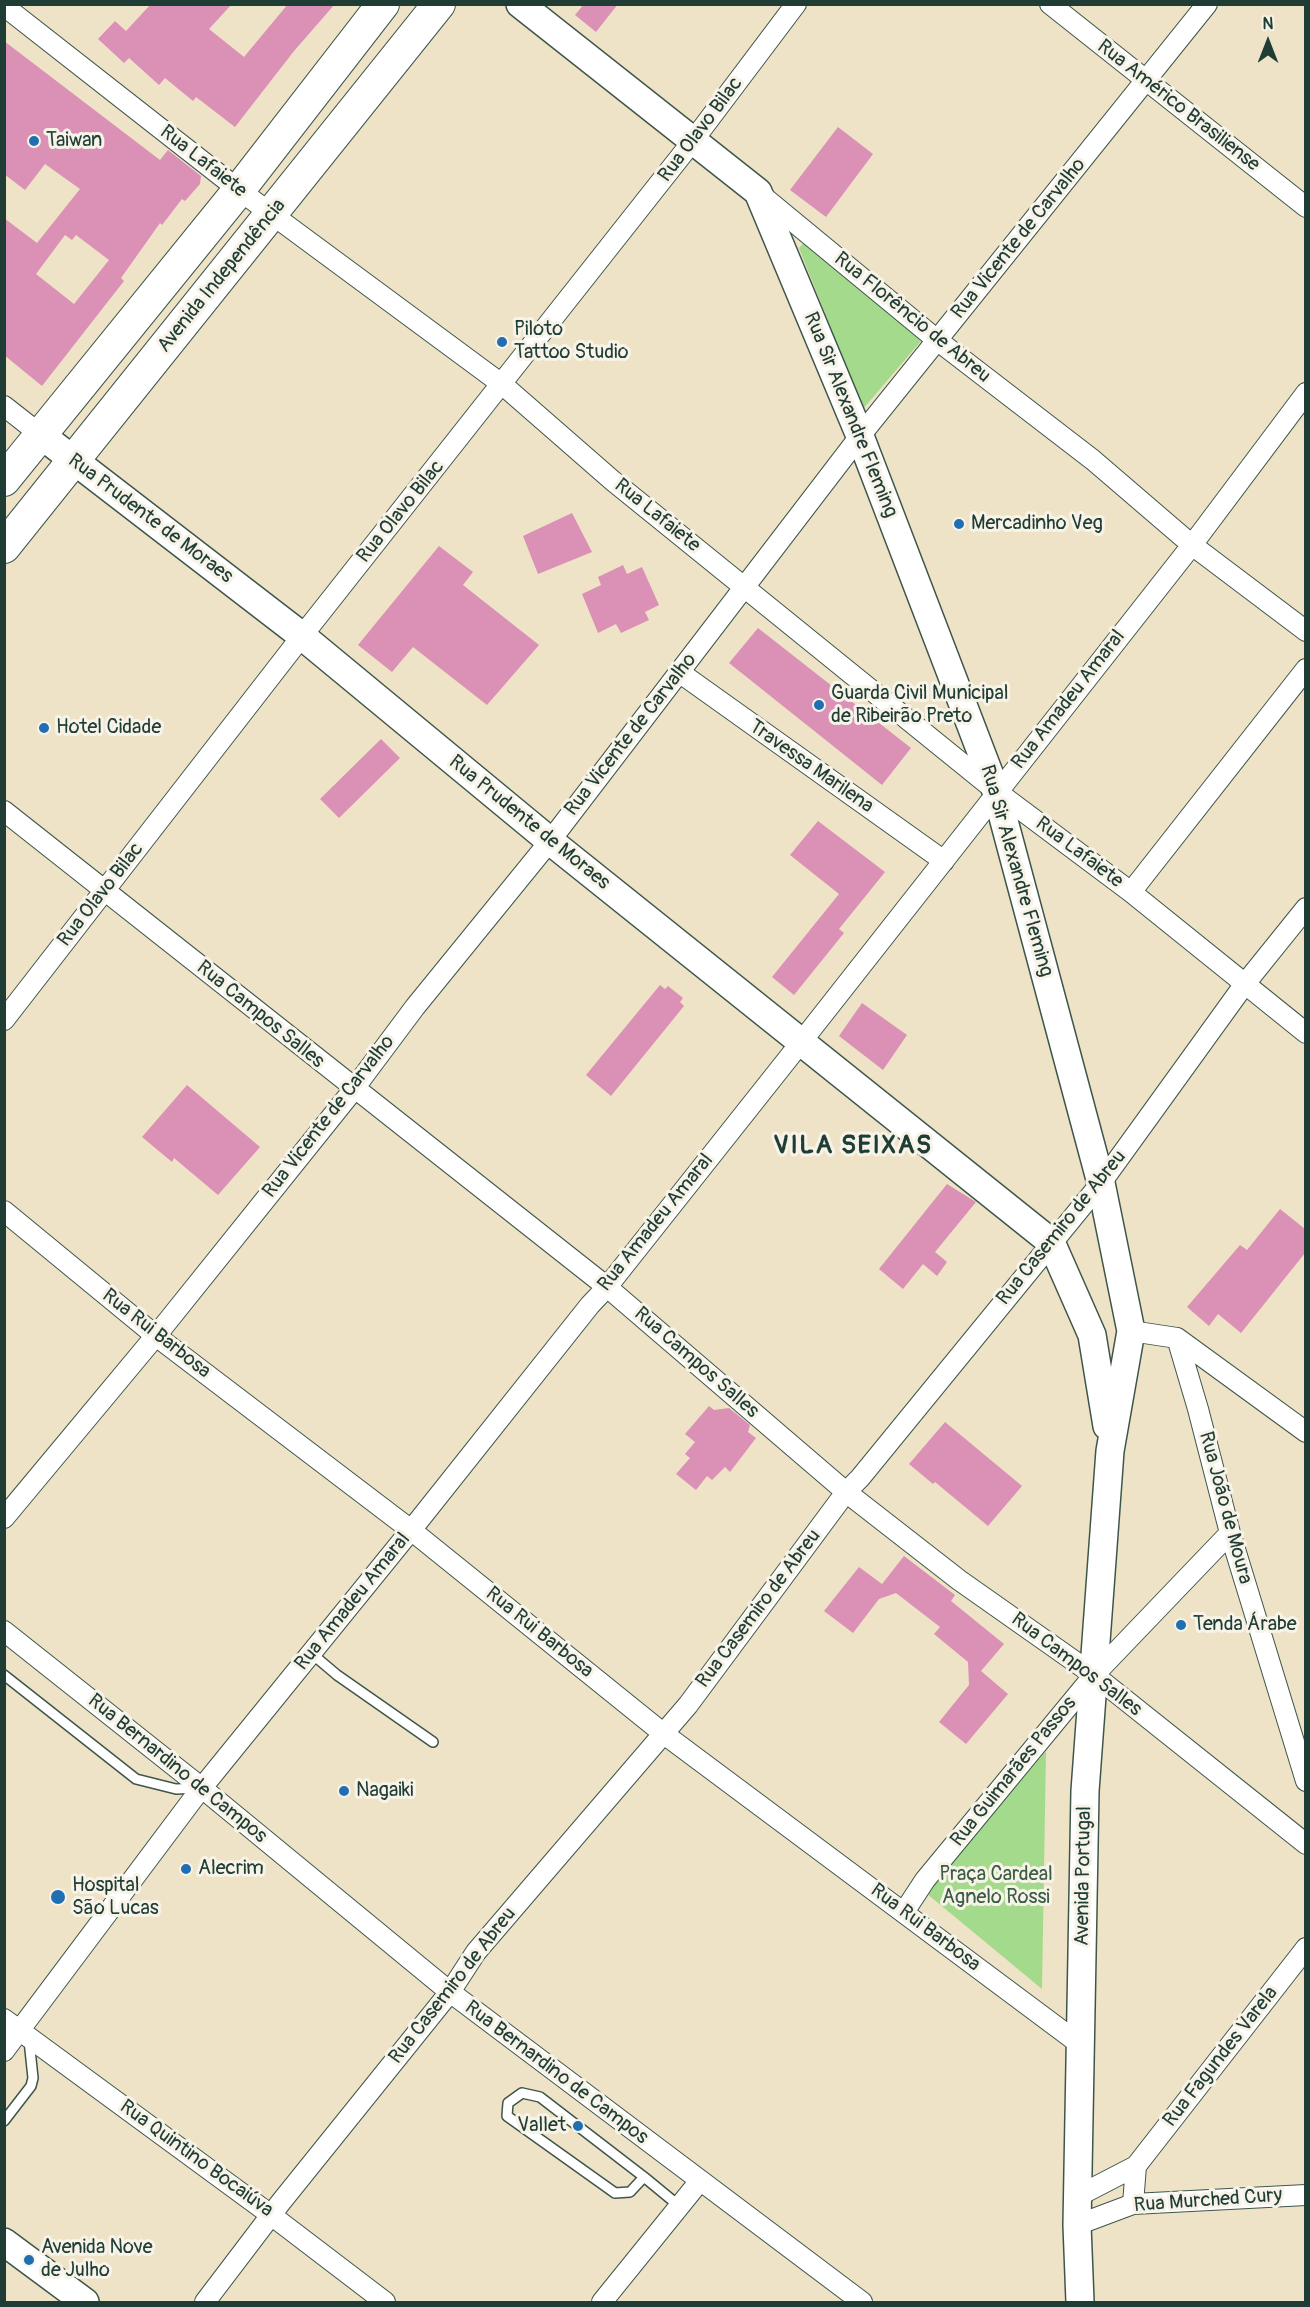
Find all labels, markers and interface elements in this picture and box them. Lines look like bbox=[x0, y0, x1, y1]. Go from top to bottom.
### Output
north arrow bbox=[1238, 12, 1298, 72]
text: N bbox=[1263, 14, 1273, 34]
street label: Rua Américo Brasiliense bbox=[1092, 35, 1264, 177]
street label: Rua Olavo Bilac bbox=[654, 73, 748, 187]
street label: Rua Lafaiete bbox=[155, 121, 251, 203]
place label: Taiwan bbox=[46, 129, 102, 153]
marker: Taiwan bbox=[27, 134, 41, 148]
street label: Rua Vicente de Carvalho bbox=[947, 154, 1091, 324]
street label: Avenida Independência bbox=[153, 194, 291, 358]
street label: Rua Florêncio de Abreu bbox=[829, 248, 995, 388]
street label: Rua Sir Alexandre Fleming bbox=[798, 309, 902, 521]
place label: Piloto Tattoo Studio bbox=[514, 318, 628, 365]
marker: Piloto Tattoo Studio bbox=[495, 335, 509, 349]
street label: Rua Prudente de Moraes bbox=[63, 449, 237, 589]
street label: Rua Olavo Bilac bbox=[352, 456, 450, 568]
street label: Rua Lafaiete bbox=[609, 474, 705, 558]
place label: Mercadinho Veg bbox=[971, 512, 1103, 536]
marker: Mercadinho Veg bbox=[952, 517, 966, 531]
street label: Rua Amadeu Amaral bbox=[1007, 626, 1131, 774]
street label: Rua Vicente de Carvalho bbox=[560, 649, 702, 821]
place label: Guarda Civil Municipal de Ribeirão Preto bbox=[831, 682, 1009, 729]
marker: Guarda Civil Municipal de Ribeirão Preto bbox=[812, 698, 826, 712]
street label: Travessa Marilena bbox=[744, 715, 878, 819]
place label: Hotel Cidade bbox=[56, 716, 161, 740]
marker: Hotel Cidade bbox=[37, 721, 51, 735]
street label: Rua Prudente de Moraes bbox=[444, 751, 614, 895]
street label: Rua Sir Alexandre Fleming bbox=[974, 762, 1058, 980]
street label: Rua Lafaiete bbox=[1030, 812, 1128, 894]
street label: Rua Olavo Bilac bbox=[53, 838, 149, 952]
street label: Rua Campos Salles bbox=[191, 956, 329, 1074]
street label: Rua Vicente de Carvalho bbox=[258, 1031, 400, 1203]
district label: VILA SEIXAS bbox=[773, 1130, 933, 1162]
street label: Rua Casemiro de Abreu bbox=[992, 1146, 1132, 1310]
street label: Rua Amadeu Amaral bbox=[593, 1149, 719, 1297]
street label: Rua Rui Barbosa bbox=[97, 1284, 215, 1384]
street label: Rua Campos Salles bbox=[629, 1302, 763, 1424]
street label: Rua João de Moura bbox=[1193, 1429, 1257, 1587]
street label: Rua Casemiro de Abreu bbox=[692, 1525, 826, 1693]
street label: Rua Amadeu Amaral bbox=[290, 1528, 416, 1676]
street label: Rua Rui Barbosa bbox=[480, 1582, 598, 1684]
street label: Rua Campos Salles bbox=[1006, 1608, 1146, 1722]
place label: Tenda Árabe bbox=[1193, 1613, 1297, 1637]
marker: Tenda Árabe bbox=[1174, 1618, 1188, 1632]
street label: Rua Bernardino de Campos bbox=[83, 1689, 271, 1849]
street label: Rua Guimarães Passos bbox=[946, 1692, 1082, 1852]
place label: Nagaiki bbox=[356, 1779, 414, 1803]
marker: Nagaiki bbox=[337, 1784, 351, 1798]
street label: Avenida Portugal bbox=[1071, 1806, 1097, 1946]
place label: Alecrim bbox=[198, 1857, 264, 1881]
marker: Alecrim bbox=[179, 1862, 193, 1876]
park label: Praça Cardeal Agnelo Rossi bbox=[939, 1863, 1053, 1910]
place label: Hospital São Lucas bbox=[72, 1874, 159, 1921]
street label: Rua Rui Barbosa bbox=[865, 1879, 985, 1977]
marker: Hospital São Lucas bbox=[49, 1888, 67, 1906]
street label: Rua Casemiro de Abreu bbox=[384, 1903, 522, 2069]
street label: Rua Fagundes Varela bbox=[1159, 1982, 1283, 2132]
street label: Rua Bernardino de Campos bbox=[459, 1996, 653, 2150]
street label: Rua Quintino Bocaiúva bbox=[115, 2095, 277, 2223]
place label: Vallet bbox=[517, 2114, 566, 2138]
marker: Vallet bbox=[571, 2119, 585, 2133]
street label: Rua Murched Cury bbox=[1133, 2184, 1283, 2218]
place label: Avenida Nove de Julho bbox=[41, 2236, 153, 2283]
marker: Avenida Nove de Julho bbox=[22, 2253, 36, 2267]

